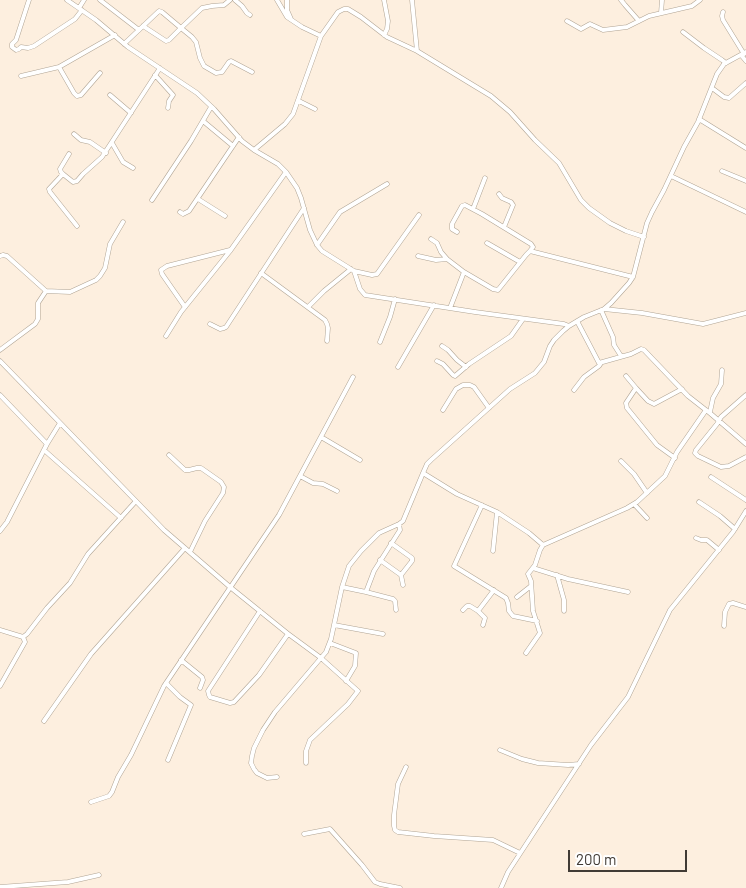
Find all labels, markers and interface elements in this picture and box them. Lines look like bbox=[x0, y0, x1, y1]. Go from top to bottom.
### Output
scale bar bbox=[571, 840, 690, 872]
text: 200 m bbox=[576, 850, 616, 868]

